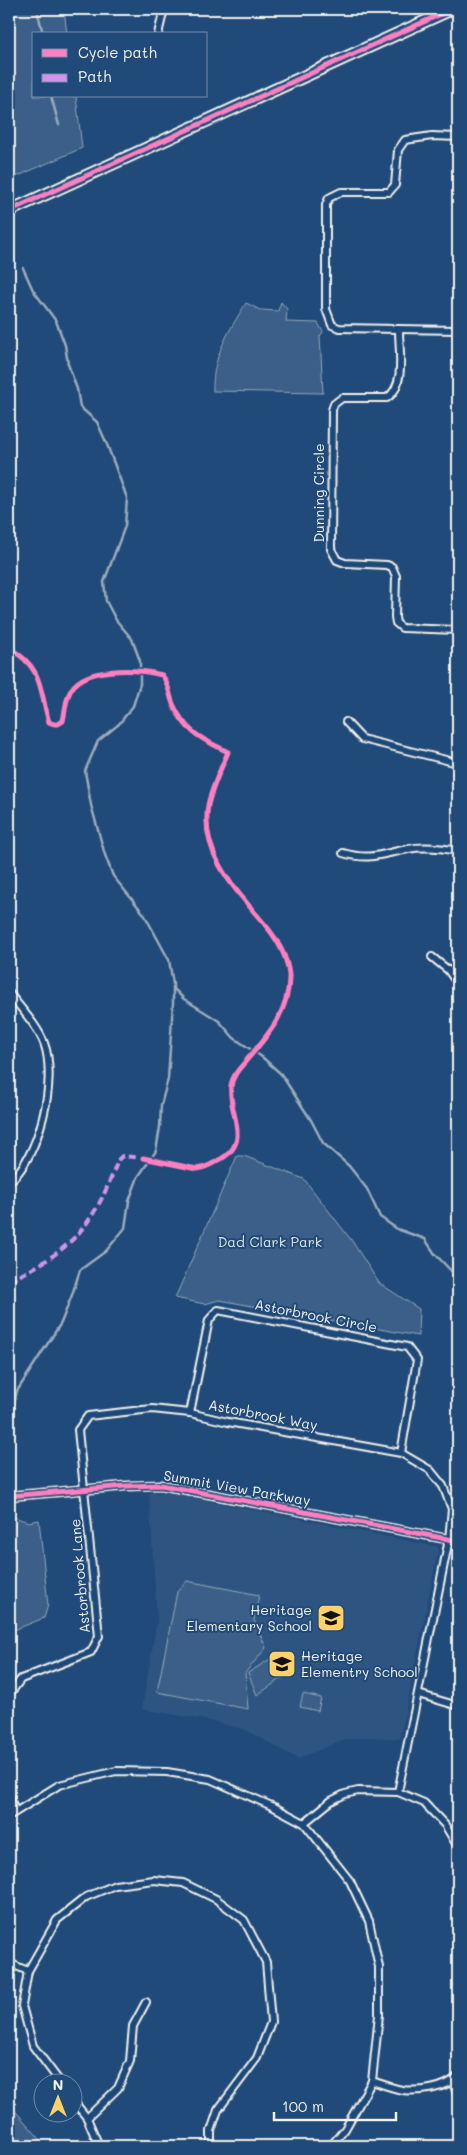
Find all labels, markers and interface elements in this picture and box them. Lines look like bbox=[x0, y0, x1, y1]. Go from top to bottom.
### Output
legend bbox=[32, 32, 208, 98]
text: Cycle path bbox=[78, 42, 157, 62]
text: Path bbox=[78, 66, 112, 86]
street label: Dunning Circle bbox=[309, 443, 328, 543]
park label: Dad Clark Park bbox=[218, 1232, 322, 1251]
street label: Astorbrook Circle bbox=[253, 1294, 379, 1337]
street label: Astorbrook Way bbox=[207, 1395, 319, 1434]
street label: Summit View Parkway bbox=[162, 1465, 312, 1510]
street label: Astorbrook Lane bbox=[65, 1518, 94, 1634]
place label: Heritage Elementary School bbox=[186, 1600, 312, 1635]
school or university icon: Heritage Elementary School bbox=[316, 1603, 346, 1633]
place label: Heritage Elementry School bbox=[301, 1646, 418, 1681]
school or university icon: Heritage Elementry School bbox=[267, 1649, 297, 1679]
north arrow bbox=[32, 2072, 82, 2122]
text: N bbox=[53, 2075, 63, 2094]
scale bar bbox=[274, 2090, 397, 2122]
text: 100 m bbox=[282, 2096, 324, 2116]

